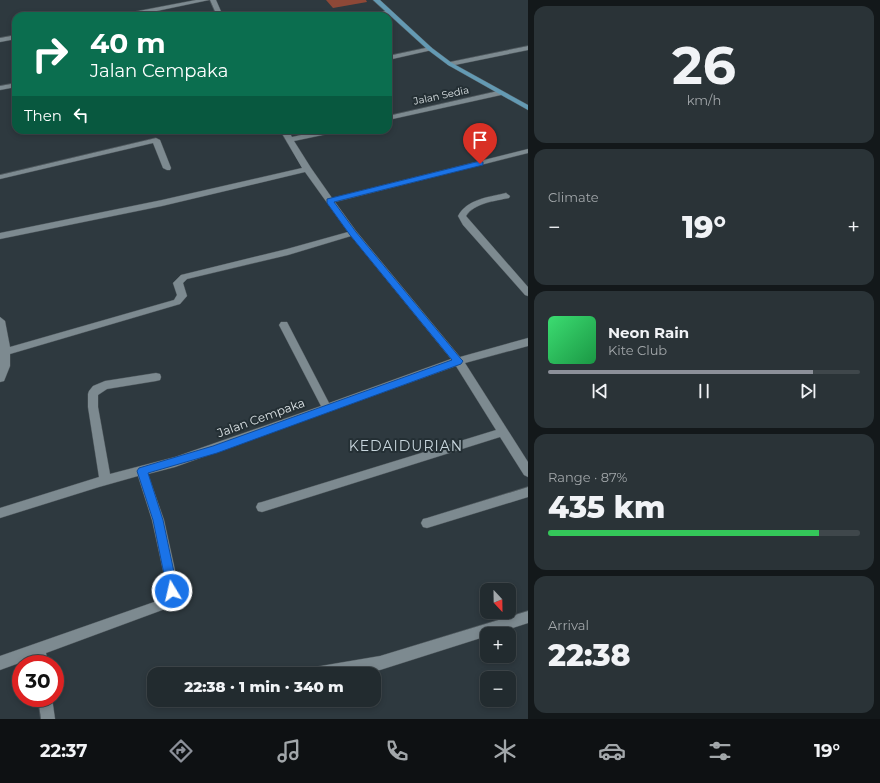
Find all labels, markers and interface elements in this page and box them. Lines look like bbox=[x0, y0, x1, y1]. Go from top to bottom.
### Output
text: 40 m bbox=[90, 26, 166, 60]
icon: right bbox=[24, 28, 76, 80]
text: 26 bbox=[672, 34, 736, 97]
text: Jalan Cempaka bbox=[90, 60, 228, 82]
street label: Jalan Sedia bbox=[411, 83, 470, 108]
text: km/h bbox=[687, 92, 721, 108]
icon: left bbox=[70, 104, 92, 126]
text: Then bbox=[24, 106, 62, 125]
pin bbox=[463, 123, 497, 164]
icon: arrive bbox=[469, 129, 491, 151]
text: Climate bbox=[548, 189, 599, 205]
text: 19° bbox=[682, 209, 726, 246]
text: − bbox=[548, 214, 561, 241]
text: + bbox=[847, 214, 860, 241]
text: Neon Rain bbox=[608, 323, 689, 342]
text: Kite Club bbox=[608, 342, 667, 358]
icon: previous bbox=[589, 380, 611, 402]
icon: pause bbox=[693, 380, 715, 402]
icon: next bbox=[797, 380, 819, 402]
street label: Jalan Cempaka bbox=[214, 395, 307, 441]
district label: KEDAIDURIAN bbox=[349, 437, 463, 455]
text: Range · 87% bbox=[548, 469, 627, 485]
text: 435 km bbox=[548, 489, 665, 526]
position arrow bbox=[151, 570, 193, 612]
north arrow bbox=[480, 583, 516, 619]
map controls bbox=[480, 583, 516, 707]
text: Arrival bbox=[548, 617, 589, 633]
button: + bbox=[480, 627, 516, 663]
text: 22:38 bbox=[548, 637, 631, 674]
speed limit sign: 30 bbox=[12, 655, 64, 707]
button: − bbox=[480, 671, 516, 707]
text: 22:38 · 1 min · 340 m bbox=[184, 677, 344, 696]
icon: directions bbox=[167, 737, 195, 765]
icon: music bbox=[275, 737, 303, 765]
icon: phone bbox=[383, 737, 411, 765]
icon: climate bbox=[491, 737, 519, 765]
icon: car bbox=[598, 737, 626, 765]
icon: filters bbox=[706, 737, 734, 765]
text: 22:37 bbox=[40, 740, 88, 762]
text: 19° bbox=[814, 740, 840, 762]

